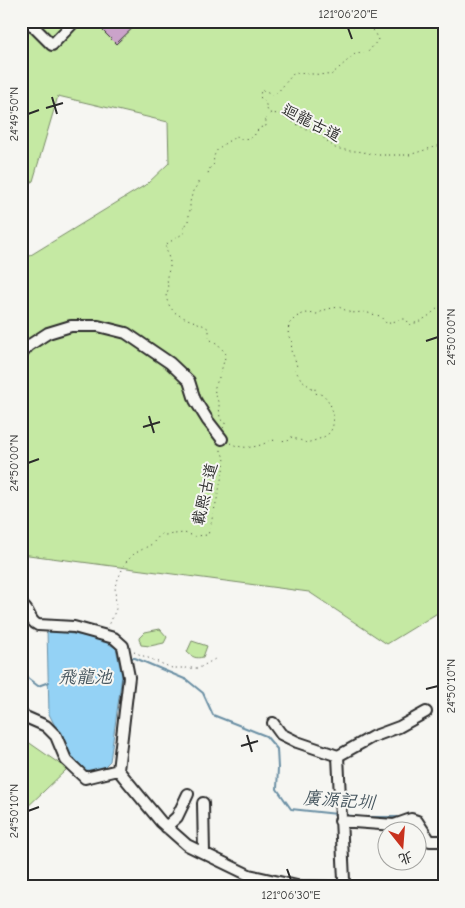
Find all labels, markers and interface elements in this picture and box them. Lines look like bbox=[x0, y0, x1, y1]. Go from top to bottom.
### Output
text: 121°06'20"E bbox=[318, 7, 378, 21]
text: 24°49'50"N bbox=[7, 87, 21, 141]
street label: 迴龍古道 bbox=[279, 100, 344, 145]
text: 24°50'00"N bbox=[444, 309, 458, 365]
text: 24°50'00"N bbox=[7, 435, 21, 491]
street label: 載熙古道 bbox=[189, 461, 221, 527]
text: 24°50'10"N bbox=[444, 659, 458, 713]
water label: 飛龍池 bbox=[58, 667, 113, 688]
text: 24°50'10"N bbox=[7, 784, 21, 838]
water label: 廣源記圳 bbox=[302, 788, 378, 814]
north arrow bbox=[378, 820, 428, 870]
text: 北 bbox=[396, 848, 415, 868]
text: 121°06'30"E bbox=[262, 888, 320, 902]

